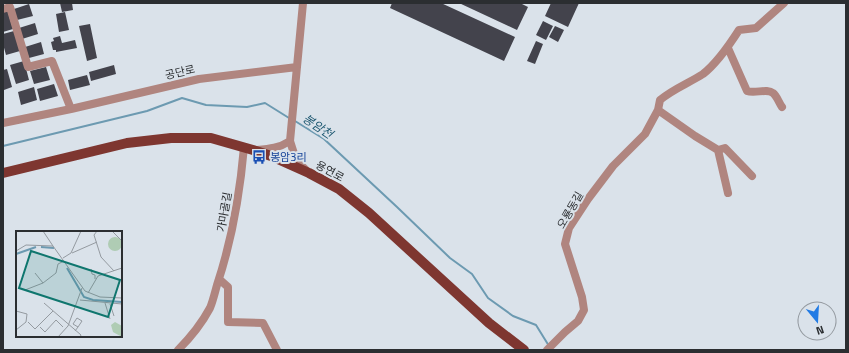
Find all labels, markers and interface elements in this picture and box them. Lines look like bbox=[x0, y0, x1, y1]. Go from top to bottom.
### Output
street label: 공단로 bbox=[163, 61, 197, 83]
water label: 봉암천 bbox=[299, 109, 339, 144]
bus stop icon: 봉암3리 bbox=[251, 149, 267, 165]
place label: 봉암3리 bbox=[270, 149, 307, 165]
street label: 용연로 bbox=[313, 157, 347, 185]
street label: 오룡동길 bbox=[553, 188, 587, 232]
street label: 가마골길 bbox=[213, 191, 235, 233]
inset map bbox=[16, 231, 122, 337]
north arrow bbox=[797, 301, 837, 341]
text: N bbox=[814, 322, 826, 339]

